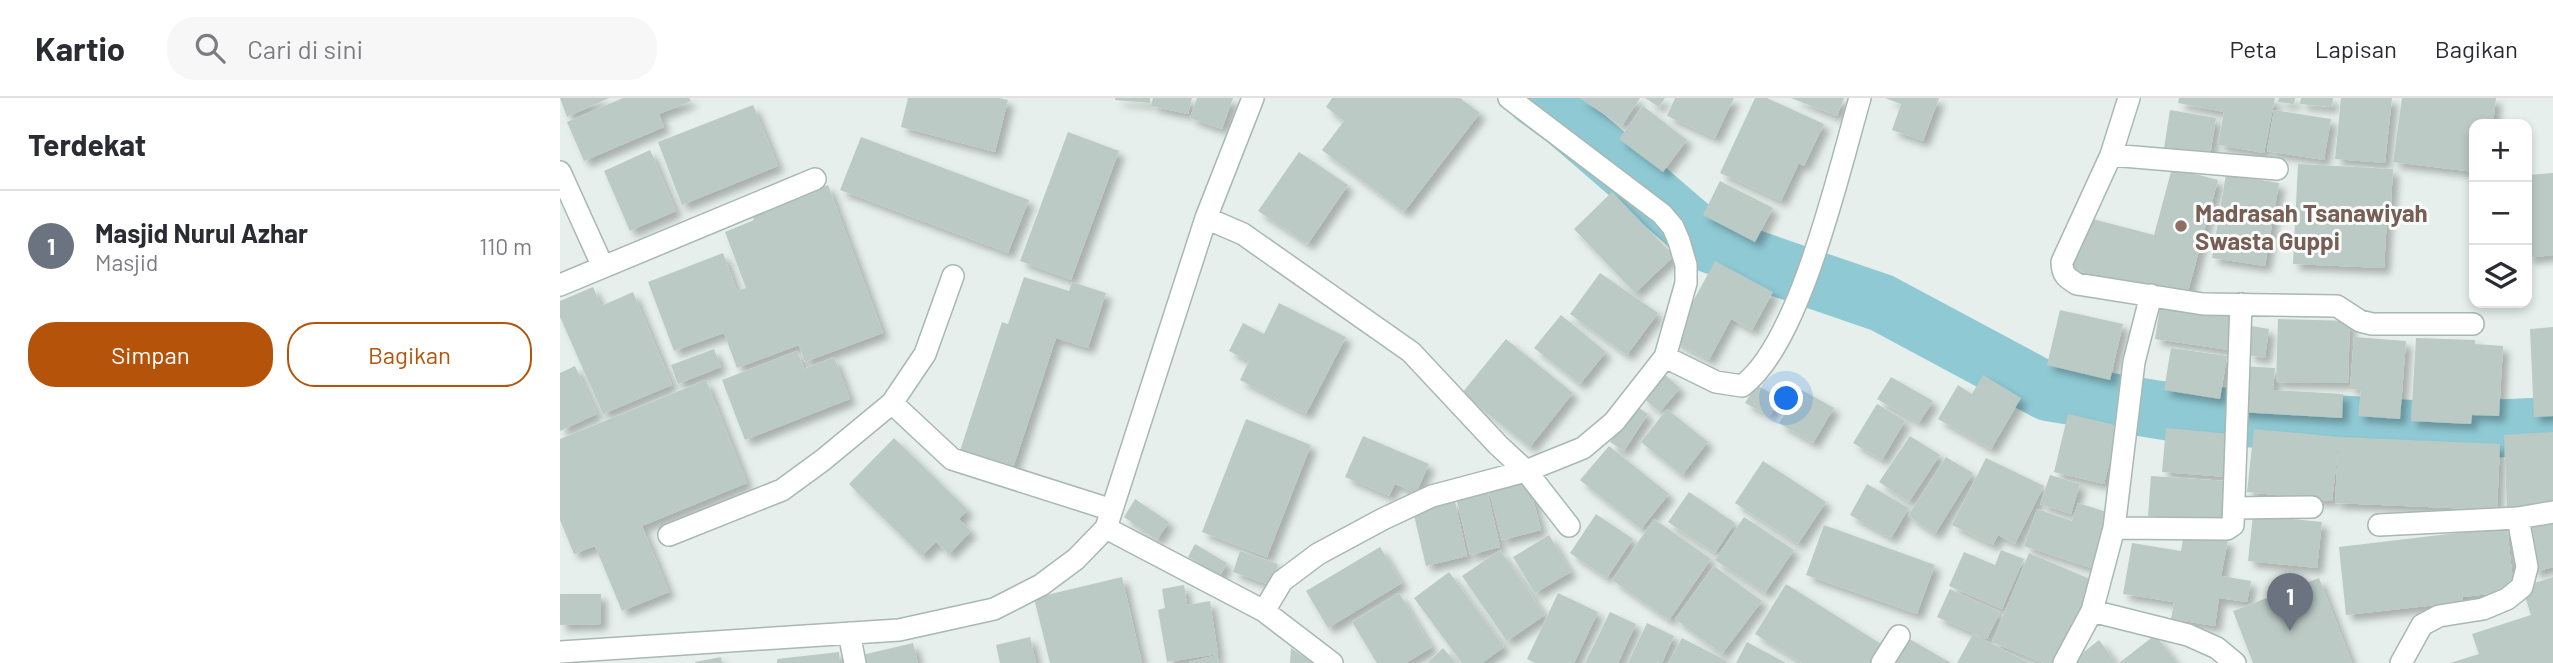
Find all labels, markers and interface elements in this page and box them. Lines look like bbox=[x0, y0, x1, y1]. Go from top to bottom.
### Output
search box bbox=[167, 17, 657, 80]
text: Kartio bbox=[35, 28, 125, 68]
icon: search bbox=[191, 29, 229, 67]
text: Cari di sini bbox=[247, 33, 363, 64]
text: Peta bbox=[2229, 34, 2277, 63]
text: Lapisan bbox=[2315, 34, 2397, 63]
text: Bagikan bbox=[2435, 34, 2518, 63]
map controls bbox=[2469, 119, 2532, 308]
button: + bbox=[2469, 119, 2532, 182]
text: Terdekat bbox=[28, 126, 146, 162]
button: − bbox=[2469, 182, 2532, 245]
place label: Madrasah Tsanawiyah Swasta Guppi bbox=[2195, 198, 2428, 255]
text: Masjid Nurul Azhar bbox=[95, 217, 308, 248]
marker: Madrasah Tsanawiyah Swasta Guppi bbox=[2173, 218, 2189, 234]
text: 1 bbox=[47, 232, 55, 260]
text: 110 m bbox=[479, 232, 532, 260]
button: layers bbox=[2469, 245, 2532, 308]
text: Masjid bbox=[95, 248, 158, 276]
button: Simpan bbox=[28, 322, 273, 387]
button: Bagikan bbox=[287, 322, 532, 387]
your location bbox=[1769, 381, 1803, 415]
pin: 1 bbox=[2267, 573, 2313, 631]

